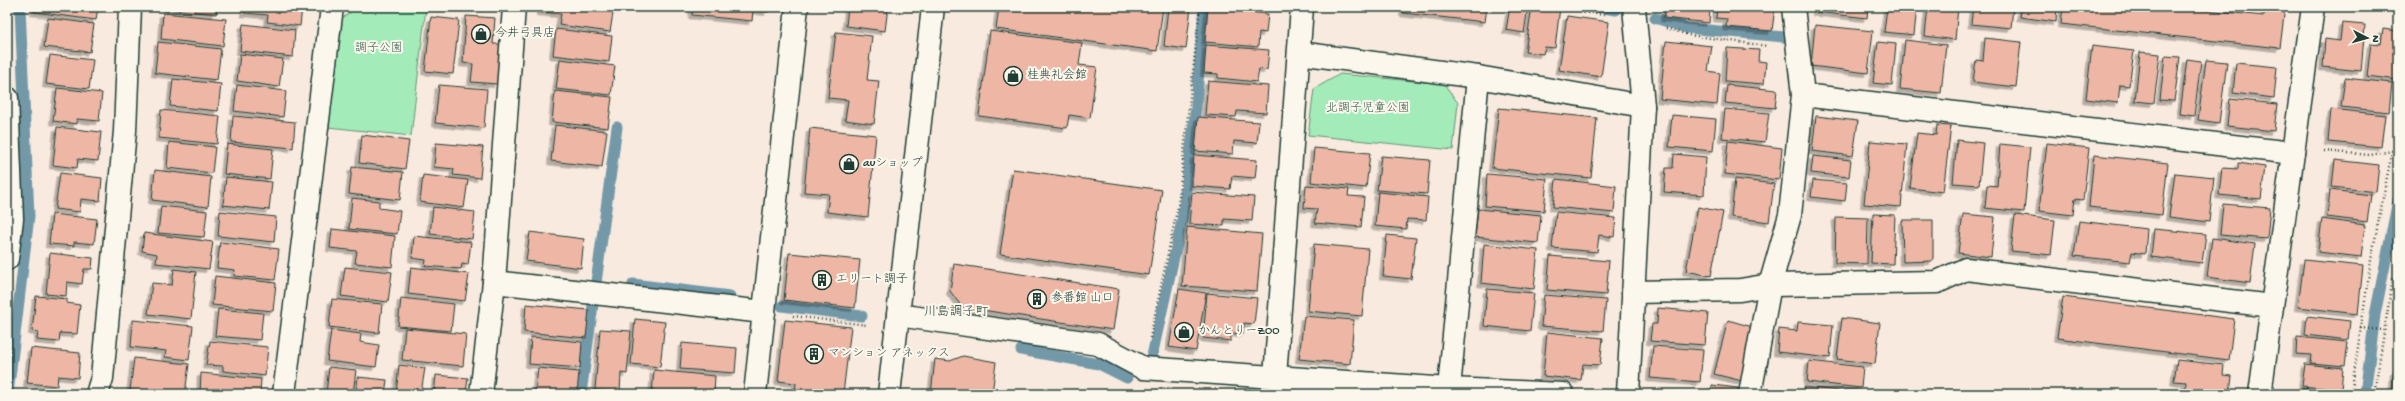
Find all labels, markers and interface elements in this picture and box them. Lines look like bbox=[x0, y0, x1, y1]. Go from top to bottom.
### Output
north arrow bbox=[2347, 18, 2387, 58]
shop icon: 今井弓具店 bbox=[470, 23, 492, 45]
place label: 今井弓具店 bbox=[495, 26, 555, 41]
text: N bbox=[2369, 35, 2381, 43]
park label: 調子公園 bbox=[355, 41, 403, 56]
shop icon: 桂典礼会館 bbox=[1002, 65, 1024, 87]
place label: 桂典礼会館 bbox=[1027, 68, 1087, 83]
park label: 北調子児童公園 bbox=[1326, 101, 1410, 116]
shop icon: auショップ bbox=[838, 153, 860, 175]
place label: auショップ bbox=[863, 156, 923, 171]
building icon: エリート調子 bbox=[811, 269, 833, 291]
place label: エリート調子 bbox=[836, 273, 908, 287]
building icon: 参番館 山口 bbox=[1026, 288, 1048, 310]
place label: 参番館 山口 bbox=[1051, 291, 1114, 306]
district label: 川島調子町 bbox=[923, 305, 989, 320]
shop icon: かんとりーZOO bbox=[1173, 321, 1195, 343]
place label: かんとりーZOO bbox=[1198, 325, 1280, 339]
building icon: マンション アネックス bbox=[803, 343, 825, 365]
place label: マンション アネックス bbox=[828, 347, 950, 361]

